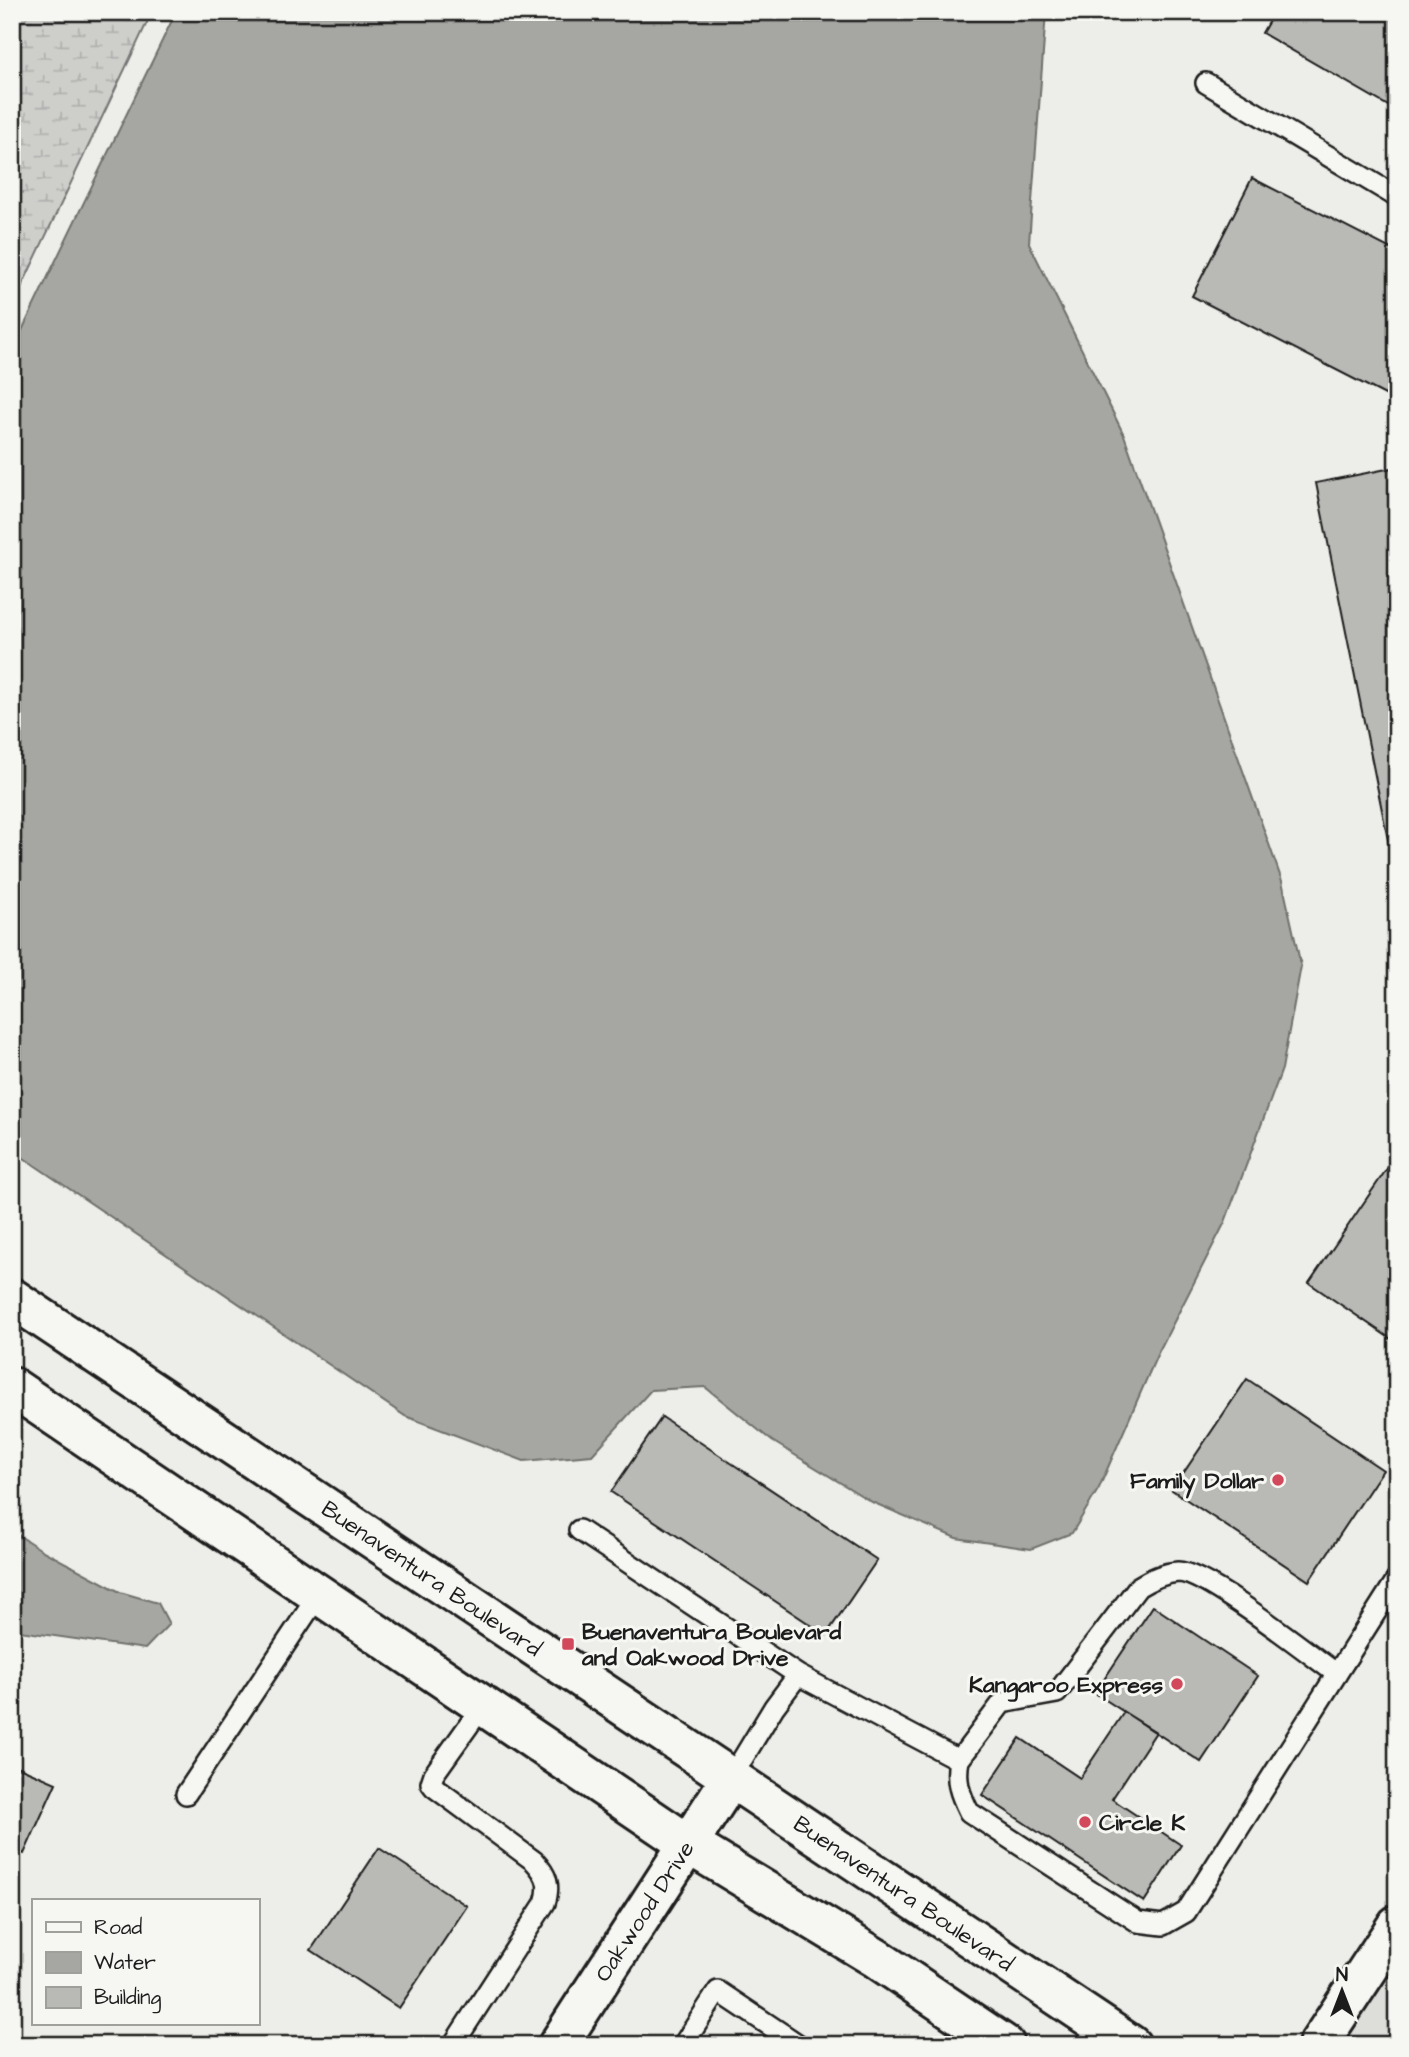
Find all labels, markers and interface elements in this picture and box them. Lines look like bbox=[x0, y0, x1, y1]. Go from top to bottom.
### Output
place label: Family Dollar bbox=[1130, 1465, 1264, 1499]
marker: Family Dollar bbox=[1270, 1472, 1286, 1488]
street label: Buenaventura Boulevard bbox=[315, 1493, 548, 1665]
place label: Buenaventura Boulevard and Oakwood Drive bbox=[581, 1616, 841, 1674]
marker: Buenaventura Boulevard and Oakwood Drive bbox=[560, 1636, 576, 1652]
place label: Kangaroo Express bbox=[969, 1669, 1163, 1702]
marker: Kangaroo Express bbox=[1169, 1676, 1185, 1692]
place label: Circle K bbox=[1099, 1807, 1186, 1839]
street label: Buenaventura Boulevard bbox=[787, 1808, 1020, 1980]
marker: Circle K bbox=[1077, 1814, 1093, 1830]
street label: Oakwood Drive bbox=[587, 1835, 702, 1988]
legend bbox=[32, 1899, 259, 2025]
text: Road bbox=[94, 1913, 142, 1942]
text: Water bbox=[94, 1948, 156, 1977]
north arrow bbox=[1308, 1955, 1378, 2025]
text: N bbox=[1336, 1962, 1348, 1989]
text: Building bbox=[94, 1983, 162, 2014]

